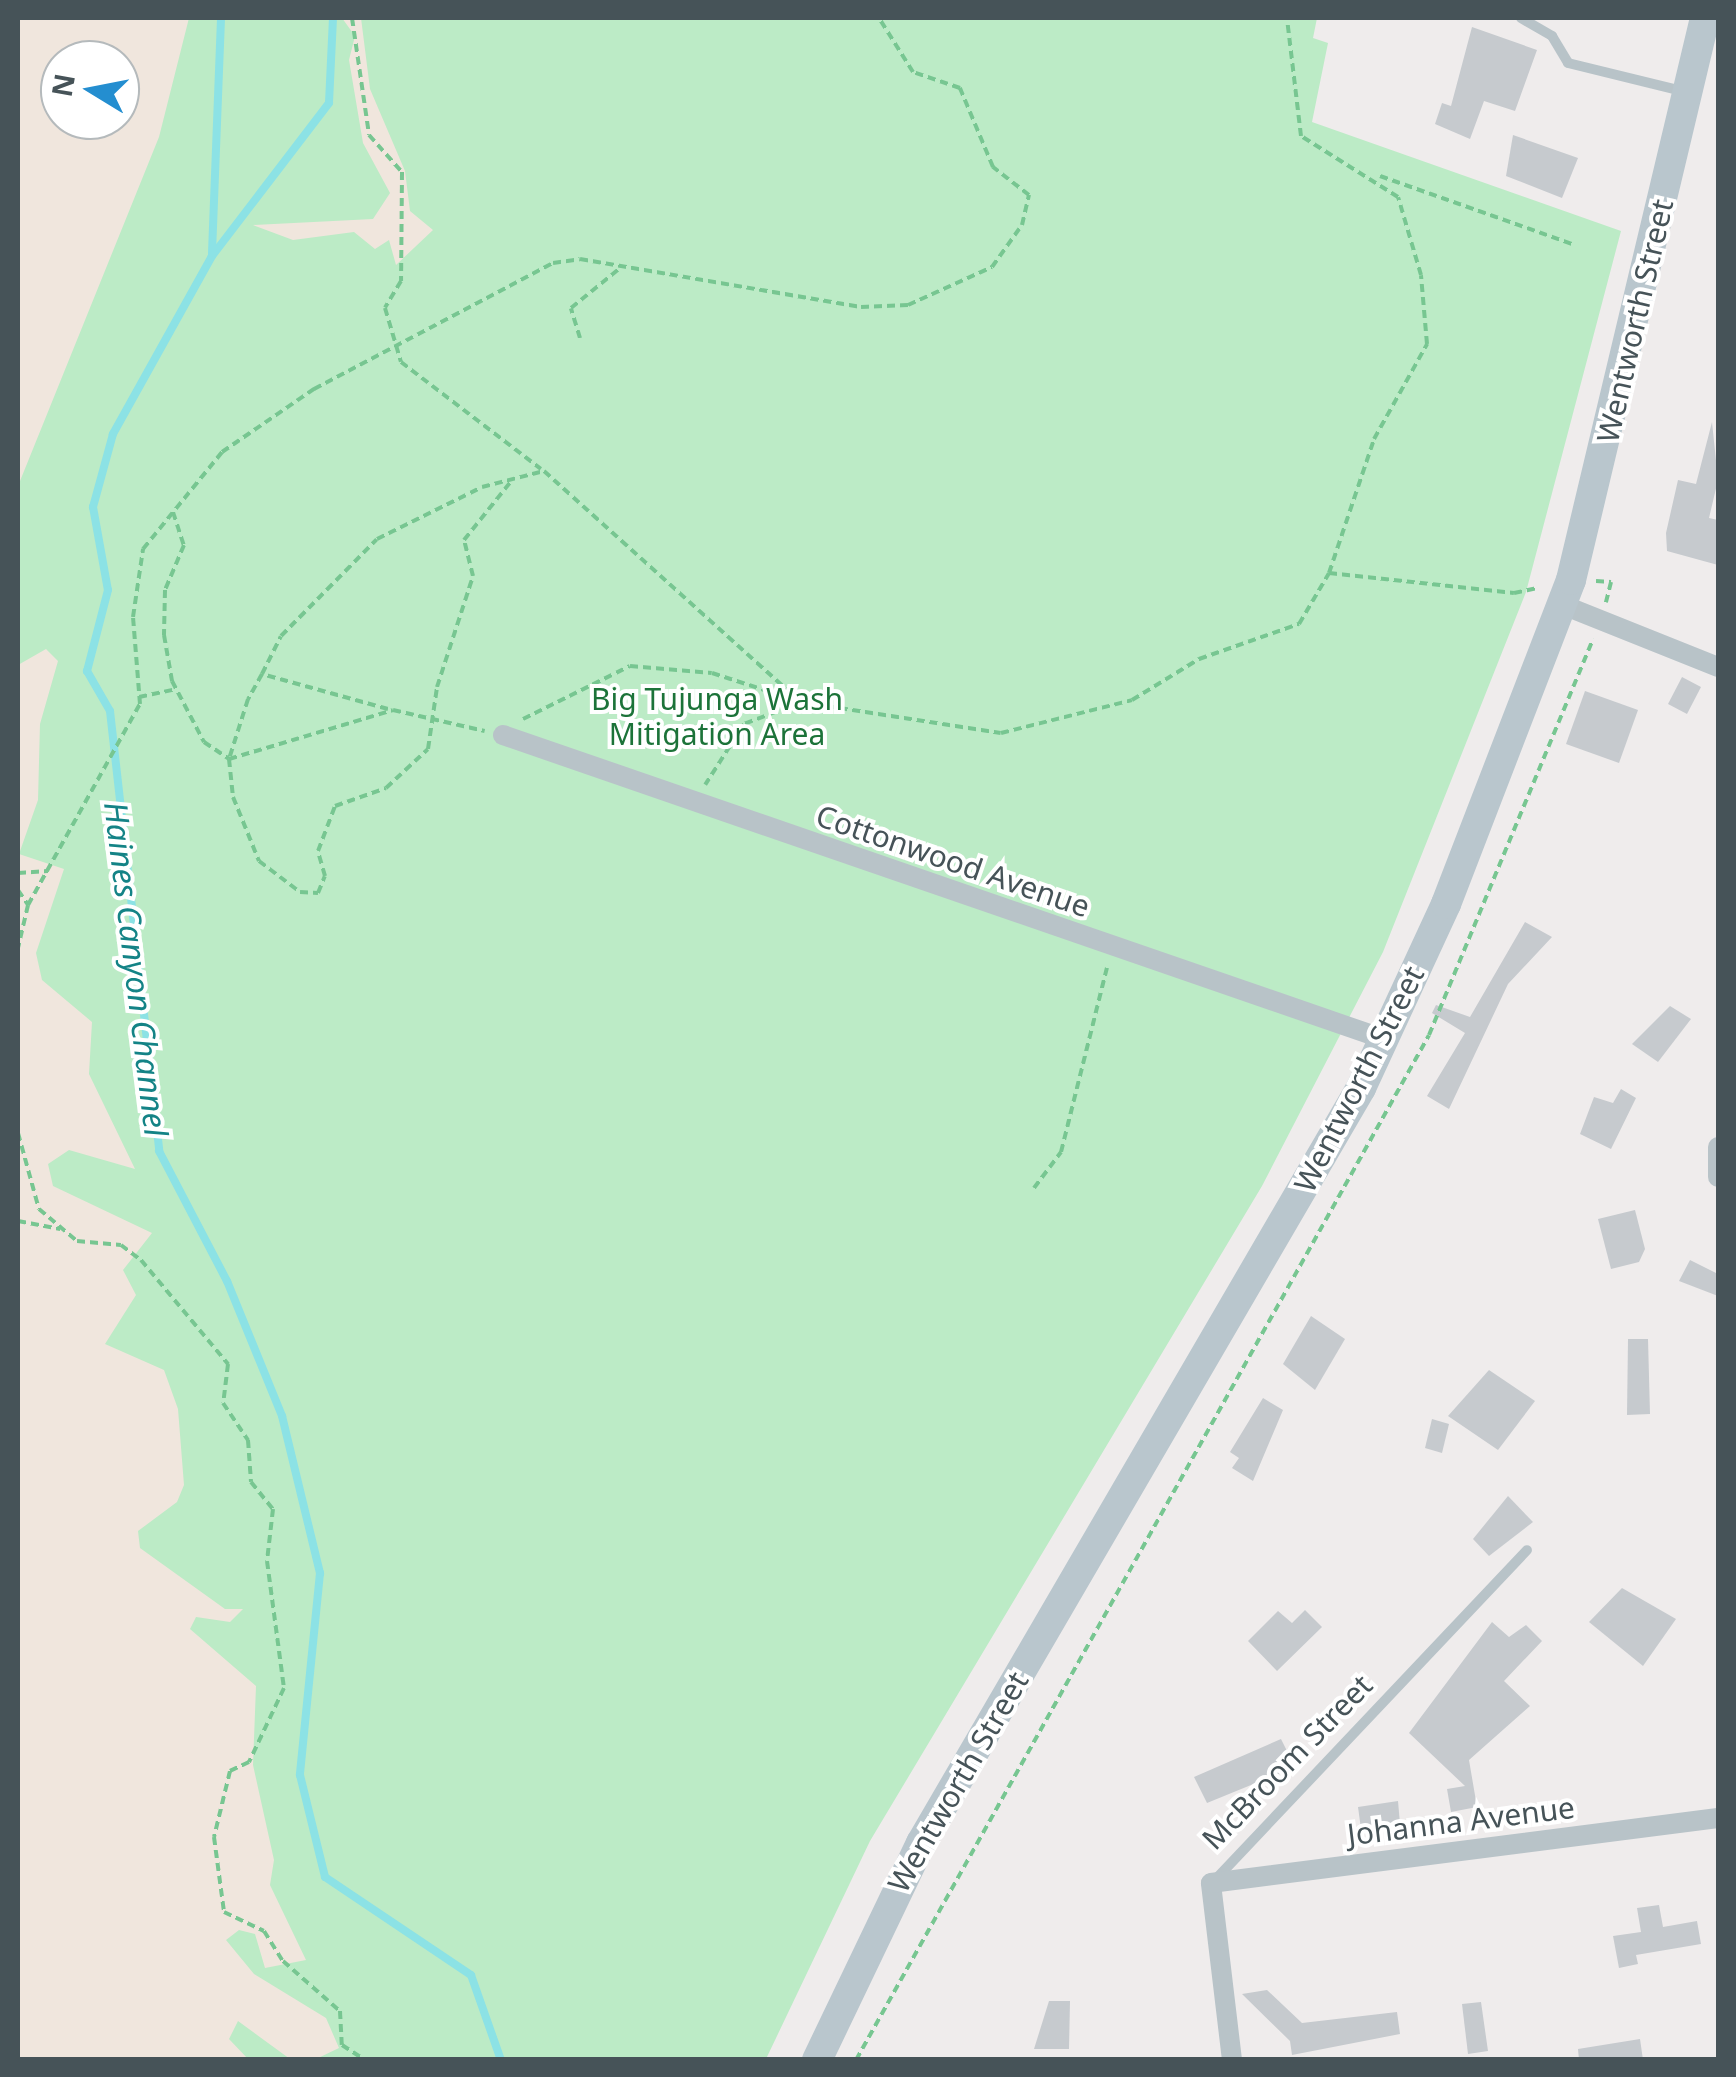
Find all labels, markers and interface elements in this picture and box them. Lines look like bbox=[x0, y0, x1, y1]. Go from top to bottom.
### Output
north arrow bbox=[40, 40, 140, 140]
text: N bbox=[42, 71, 83, 100]
street label: Wentworth Street bbox=[1589, 196, 1681, 446]
park label: Big Tujunga Wash Mitigation Area bbox=[591, 681, 843, 752]
street label: Cottonwood Avenue bbox=[811, 797, 1095, 925]
water label: Haines Canyon Channel bbox=[96, 799, 176, 1139]
street label: Wentworth Street bbox=[1287, 960, 1431, 1198]
street label: Wentworth Street bbox=[880, 1665, 1036, 1899]
street label: McBroom Street bbox=[1195, 1667, 1379, 1857]
street label: Johanna Avenue bbox=[1345, 1789, 1577, 1853]

